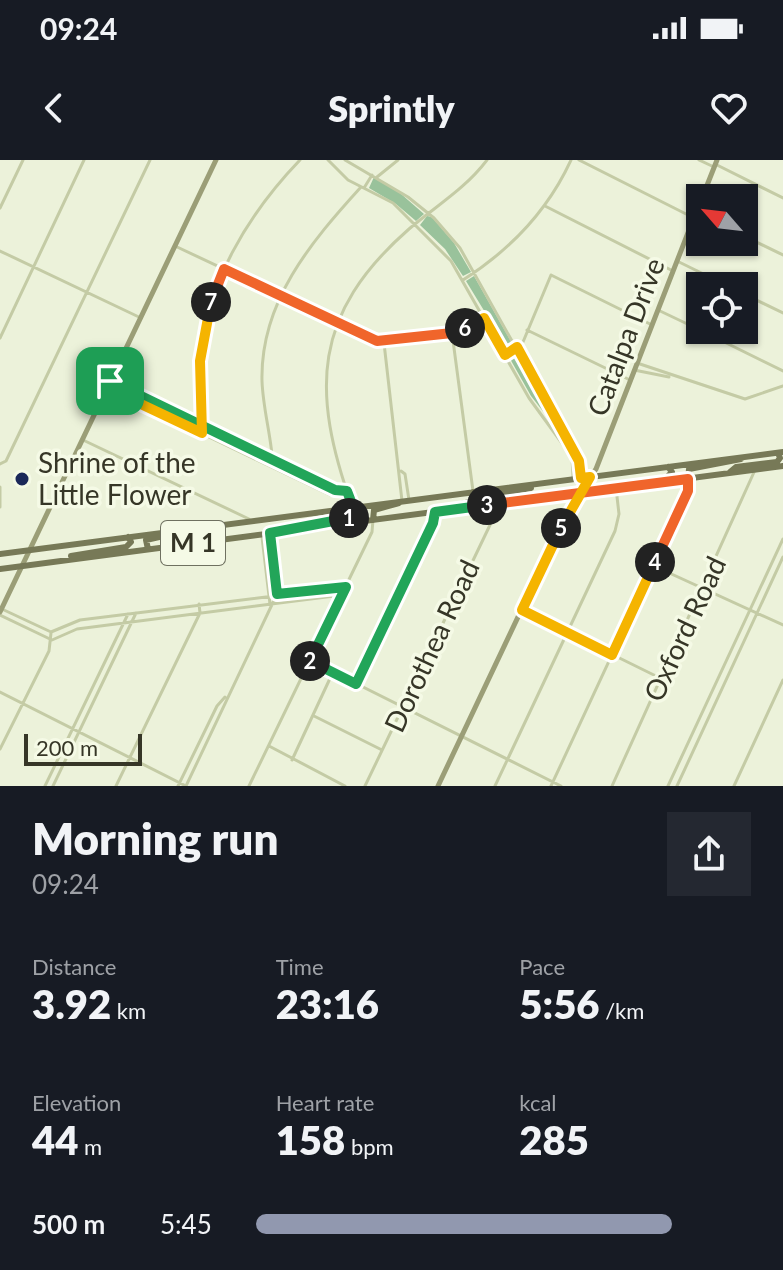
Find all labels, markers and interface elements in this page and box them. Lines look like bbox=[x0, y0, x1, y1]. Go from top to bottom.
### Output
text: 09:24 bbox=[40, 10, 117, 46]
icon: back bbox=[32, 86, 76, 130]
text: Sprintly bbox=[328, 86, 455, 130]
icon: heart bbox=[707, 86, 751, 130]
north arrow bbox=[686, 184, 758, 256]
map controls bbox=[686, 184, 758, 344]
street label: Catalpa Drive bbox=[579, 253, 671, 420]
button: locate bbox=[686, 272, 758, 344]
pin: 7 bbox=[191, 282, 231, 322]
text: 7 bbox=[205, 288, 217, 315]
pin: 6 bbox=[445, 308, 485, 348]
text: 6 bbox=[459, 314, 471, 341]
pin bbox=[76, 347, 144, 415]
icon: arrive bbox=[88, 359, 132, 403]
place label: Shrine of the Little Flower bbox=[38, 445, 196, 511]
marker: Shrine of the Little Flower bbox=[13, 470, 31, 488]
pin: 3 bbox=[467, 485, 507, 525]
text: 3 bbox=[481, 491, 493, 518]
pin: 1 bbox=[329, 498, 369, 538]
text: 1 bbox=[343, 504, 355, 531]
pin: 5 bbox=[541, 508, 581, 548]
text: 5 bbox=[555, 514, 567, 541]
road number: M 1 bbox=[161, 521, 225, 565]
pin: 4 bbox=[635, 542, 675, 582]
text: 4 bbox=[649, 548, 661, 575]
street label: Oxford Road bbox=[636, 551, 732, 706]
street label: Dorothea Road bbox=[376, 554, 486, 737]
pin: 2 bbox=[290, 641, 330, 681]
text: 2 bbox=[304, 647, 316, 674]
scale bar bbox=[24, 730, 142, 766]
text: 200 m bbox=[36, 734, 98, 761]
text: Morning run bbox=[32, 812, 279, 864]
button: share bbox=[667, 812, 751, 896]
text: 09:24 bbox=[32, 868, 99, 900]
text: Distance bbox=[32, 953, 116, 980]
text: Time bbox=[276, 953, 324, 980]
text: Pace bbox=[519, 953, 565, 980]
text: 3.92 bbox=[32, 980, 111, 1028]
text: 23:16 bbox=[276, 980, 379, 1028]
text: 5:56 bbox=[519, 980, 600, 1028]
text: km bbox=[111, 997, 146, 1024]
text: /km bbox=[600, 997, 644, 1024]
text: Elevation bbox=[32, 1089, 121, 1116]
text: Heart rate bbox=[276, 1089, 374, 1116]
text: kcal bbox=[519, 1089, 557, 1116]
text: 44 bbox=[32, 1116, 78, 1164]
text: 158 bbox=[276, 1116, 345, 1164]
text: 285 bbox=[519, 1116, 589, 1164]
text: m bbox=[78, 1133, 102, 1160]
text: bpm bbox=[345, 1133, 394, 1160]
text: 500 m bbox=[32, 1208, 105, 1240]
text: 5:45 bbox=[160, 1208, 212, 1240]

